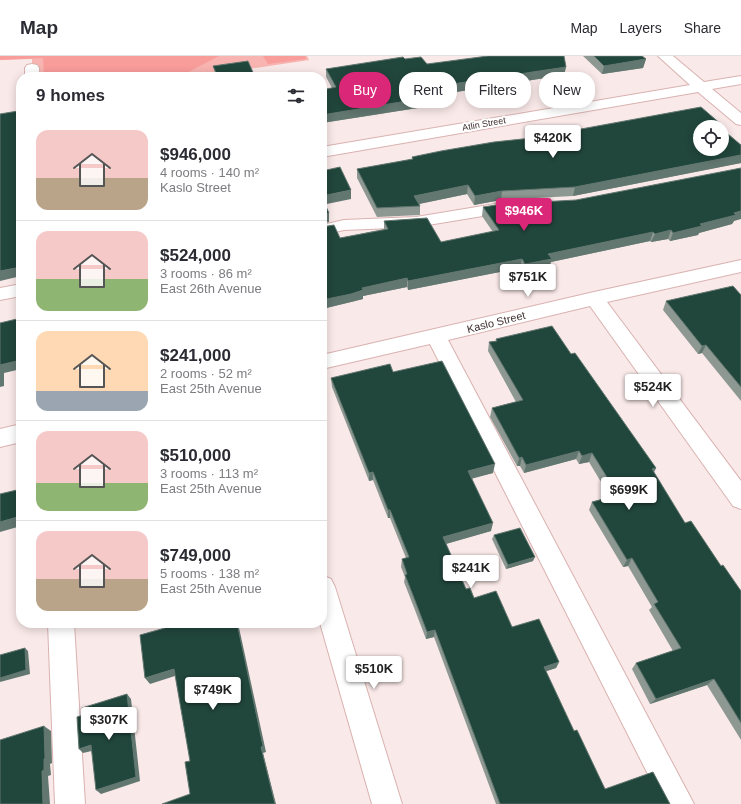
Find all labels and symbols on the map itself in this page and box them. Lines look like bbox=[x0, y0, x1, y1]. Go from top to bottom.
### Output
street label: Atlin Street bbox=[461, 115, 507, 133]
pin: $420K bbox=[525, 125, 581, 159]
pin: $946K bbox=[496, 198, 552, 232]
pin: $751K bbox=[500, 264, 556, 298]
street label: Kaslo Street bbox=[465, 309, 527, 335]
pin: $524K bbox=[625, 374, 681, 408]
pin: $699K bbox=[601, 477, 657, 511]
pin: $241K bbox=[443, 555, 499, 589]
pin: $510K bbox=[346, 656, 402, 690]
pin: $749K bbox=[185, 677, 241, 711]
pin: $307K bbox=[81, 707, 137, 741]

